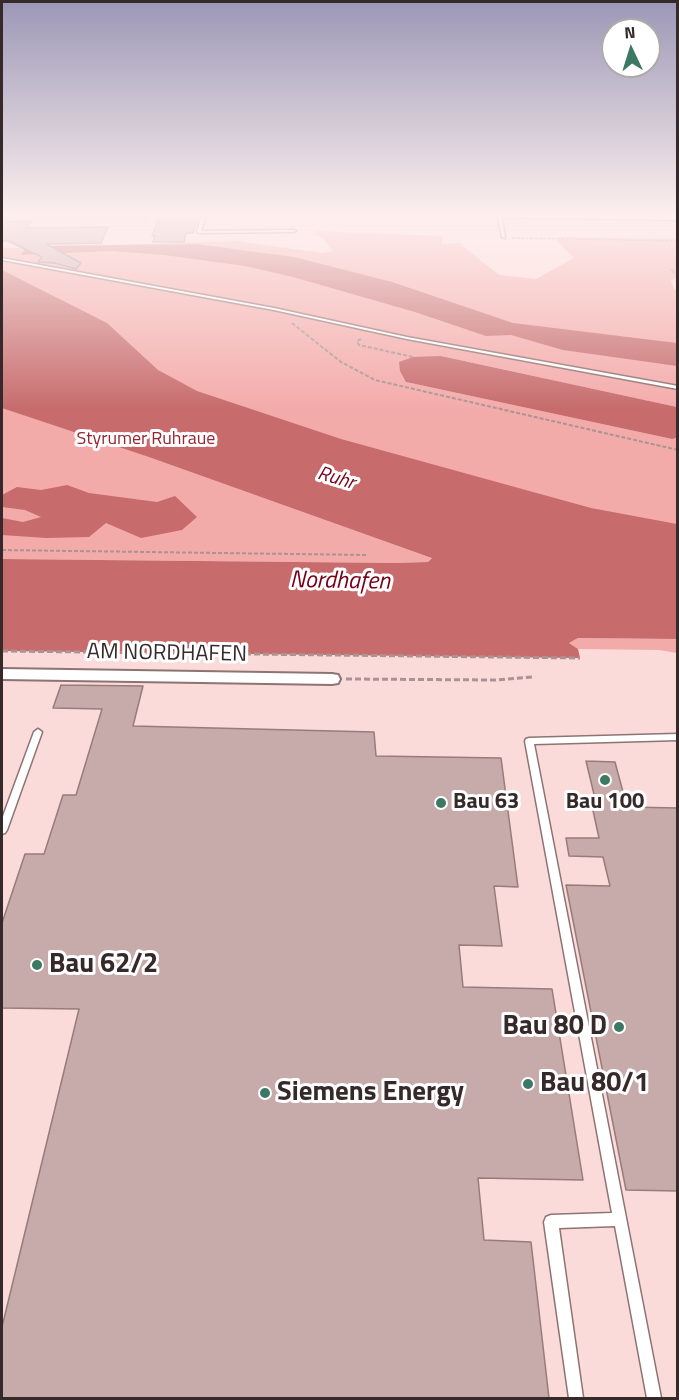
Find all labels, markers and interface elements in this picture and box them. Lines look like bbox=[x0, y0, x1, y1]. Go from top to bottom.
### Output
north arrow bbox=[601, 18, 661, 78]
text: N bbox=[624, 20, 636, 44]
park label: Styrumer Ruhraue bbox=[77, 429, 215, 451]
water label: Ruhr bbox=[315, 462, 357, 496]
water label: Nordhafen bbox=[290, 567, 390, 597]
street label: AM NORDHAFEN bbox=[87, 639, 247, 669]
marker: Bau 100 bbox=[598, 773, 612, 787]
place label: Bau 63 bbox=[453, 790, 519, 816]
place label: Bau 100 bbox=[566, 790, 644, 816]
marker: Bau 63 bbox=[434, 796, 448, 810]
place label: Bau 62/2 bbox=[49, 949, 158, 981]
marker: Bau 62/2 bbox=[30, 958, 44, 972]
place label: Bau 80 D bbox=[502, 1011, 607, 1043]
marker: Bau 80 D bbox=[612, 1020, 626, 1034]
place label: Bau 80/1 bbox=[540, 1068, 649, 1100]
place label: Siemens Energy bbox=[277, 1077, 464, 1109]
marker: Bau 80/1 bbox=[521, 1077, 535, 1091]
marker: Siemens Energy bbox=[258, 1086, 272, 1100]

